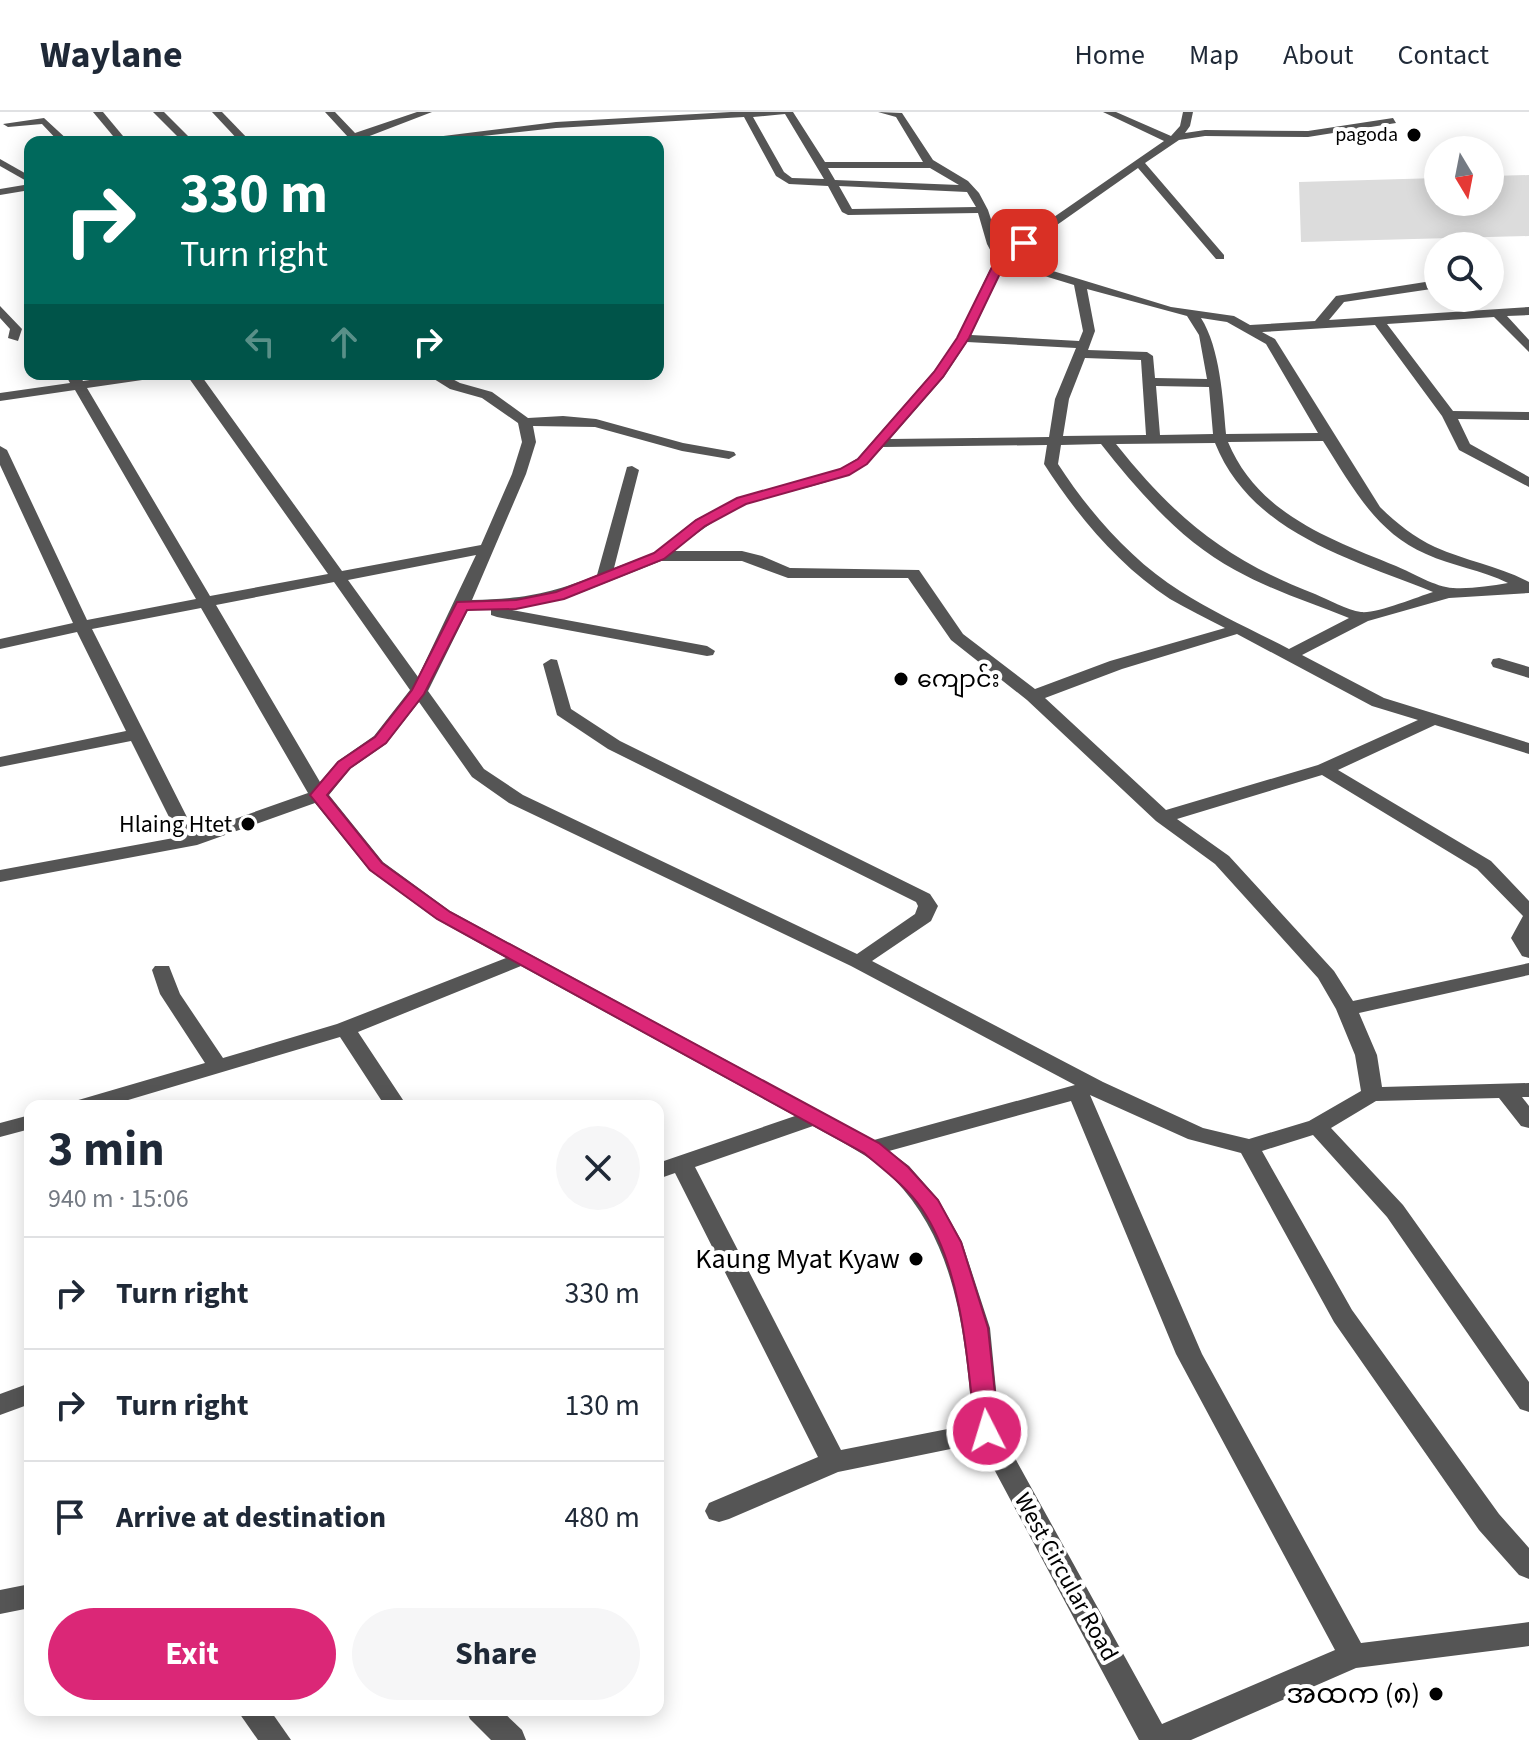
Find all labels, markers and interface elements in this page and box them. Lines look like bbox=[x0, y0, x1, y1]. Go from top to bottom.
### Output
text: Waylane bbox=[40, 28, 183, 82]
text: Home bbox=[1074, 35, 1145, 75]
text: Map bbox=[1189, 35, 1239, 75]
text: About bbox=[1283, 35, 1354, 75]
text: Contact bbox=[1398, 35, 1489, 75]
place label: pagoda bbox=[1335, 121, 1398, 149]
marker: pagoda bbox=[1405, 126, 1423, 144]
north arrow bbox=[1424, 136, 1504, 216]
map controls bbox=[1424, 136, 1504, 312]
text: 330 m bbox=[180, 155, 328, 234]
icon: right bbox=[48, 168, 152, 272]
pin bbox=[990, 209, 1058, 277]
icon: arrive bbox=[1002, 221, 1046, 265]
text: Turn right bbox=[180, 229, 328, 280]
button: search bbox=[1424, 232, 1504, 312]
icon: left bbox=[238, 320, 282, 364]
icon: ahead bbox=[322, 320, 366, 364]
icon: right bbox=[406, 320, 450, 364]
place label: ကျောင်း bbox=[917, 662, 1000, 698]
marker: ကျောင်း bbox=[892, 670, 910, 688]
place label: Hlaing Htet bbox=[119, 807, 232, 842]
marker: Hlaing Htet bbox=[239, 815, 257, 833]
text: 3 min bbox=[48, 1116, 165, 1184]
button: close bbox=[556, 1126, 640, 1210]
text: 940 m · 15:06 bbox=[48, 1180, 189, 1217]
place label: Kaung Myat Kyaw bbox=[695, 1239, 900, 1279]
marker: Kaung Myat Kyaw bbox=[907, 1250, 925, 1268]
icon: right bbox=[48, 1271, 92, 1315]
text: Turn right bbox=[116, 1272, 248, 1315]
text: 330 m bbox=[564, 1272, 640, 1315]
icon: right bbox=[48, 1383, 92, 1427]
text: Turn right bbox=[116, 1384, 248, 1427]
text: 130 m bbox=[564, 1384, 640, 1427]
position arrow bbox=[945, 1389, 1029, 1473]
street label: West Circular Road bbox=[1005, 1486, 1127, 1668]
icon: arrive bbox=[48, 1495, 92, 1539]
text: Arrive at destination bbox=[116, 1496, 386, 1539]
text: 480 m bbox=[564, 1496, 640, 1539]
button: Exit bbox=[48, 1608, 336, 1700]
button: Share bbox=[352, 1608, 640, 1700]
place label: အထက (၈) bbox=[1286, 1674, 1420, 1714]
marker: အထက (၈) bbox=[1427, 1685, 1445, 1703]

